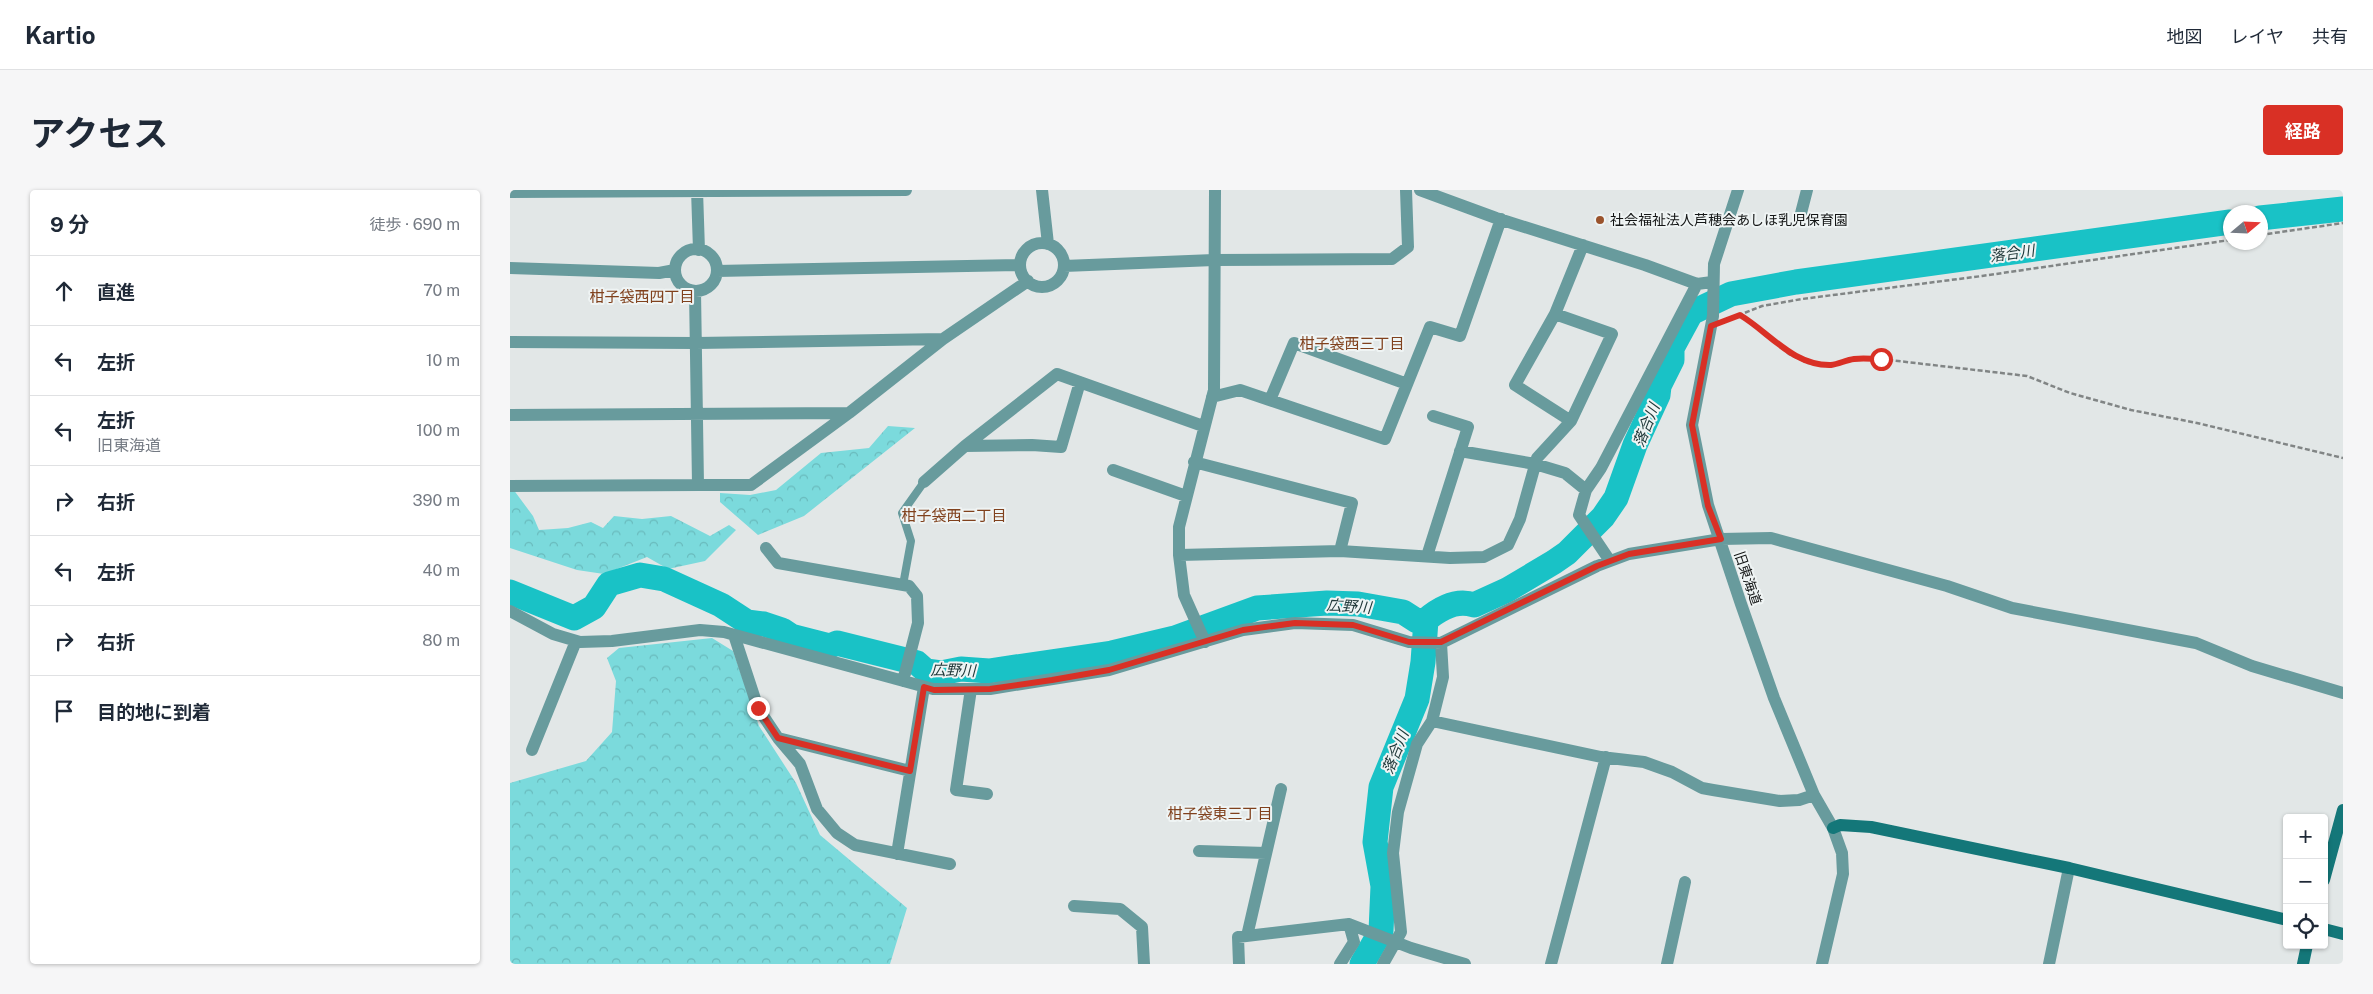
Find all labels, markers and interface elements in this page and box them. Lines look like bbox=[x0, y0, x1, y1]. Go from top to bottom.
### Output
text: Kartio bbox=[25, 21, 96, 49]
text: 地図 bbox=[2167, 26, 2203, 47]
text: レイヤ bbox=[2231, 26, 2284, 47]
text: 共有 bbox=[2312, 26, 2348, 47]
button: 経路 bbox=[2263, 105, 2343, 155]
text: アクセス bbox=[30, 113, 168, 154]
north arrow bbox=[2223, 205, 2268, 250]
text: 9 分 bbox=[50, 212, 90, 237]
place label: 社会福祉法人芦穂会あしほ乳児保育園 bbox=[1610, 212, 1848, 228]
marker: 社会福祉法人芦穂会あしほ乳児保育園 bbox=[1594, 214, 1606, 226]
text: 徒歩 · 690 m bbox=[369, 215, 460, 234]
water label: 落合川 bbox=[1989, 241, 2037, 265]
icon: ahead bbox=[50, 277, 78, 305]
text: 直進 bbox=[97, 281, 135, 303]
text: 70 m bbox=[423, 281, 460, 300]
district label: 柑子袋西四丁目 bbox=[589, 288, 695, 305]
district label: 柑子袋西三丁目 bbox=[1299, 335, 1405, 352]
icon: left bbox=[50, 347, 78, 375]
route start bbox=[1870, 348, 1893, 371]
text: 左折 bbox=[97, 351, 135, 373]
text: 10 m bbox=[426, 351, 460, 370]
water label: 落合川 bbox=[1630, 399, 1663, 449]
text: 左折 bbox=[97, 409, 135, 431]
icon: left bbox=[50, 417, 78, 445]
text: 100 m bbox=[416, 421, 460, 440]
text: 旧東海道 bbox=[97, 436, 161, 455]
icon: right bbox=[50, 487, 78, 515]
text: 右折 bbox=[97, 491, 135, 513]
text: 390 m bbox=[413, 491, 460, 510]
district label: 柑子袋西二丁目 bbox=[901, 507, 1007, 524]
street label: 旧東海道 bbox=[1731, 549, 1765, 607]
icon: left bbox=[50, 557, 78, 585]
text: 左折 bbox=[97, 561, 135, 583]
text: 40 m bbox=[422, 561, 460, 580]
water label: 広野川 bbox=[1326, 596, 1374, 616]
icon: right bbox=[50, 627, 78, 655]
text: 右折 bbox=[97, 631, 135, 653]
text: 80 m bbox=[422, 631, 460, 650]
water label: 広野川 bbox=[930, 661, 978, 679]
icon: arrive bbox=[50, 697, 78, 725]
route end bbox=[747, 697, 770, 720]
text: 目的地に到着 bbox=[97, 701, 211, 723]
water label: 落合川 bbox=[1379, 726, 1412, 776]
district label: 柑子袋東三丁目 bbox=[1167, 805, 1273, 822]
map controls bbox=[2283, 814, 2328, 949]
button: + bbox=[2283, 814, 2328, 859]
button: − bbox=[2283, 859, 2328, 904]
button: locate bbox=[2283, 904, 2328, 949]

